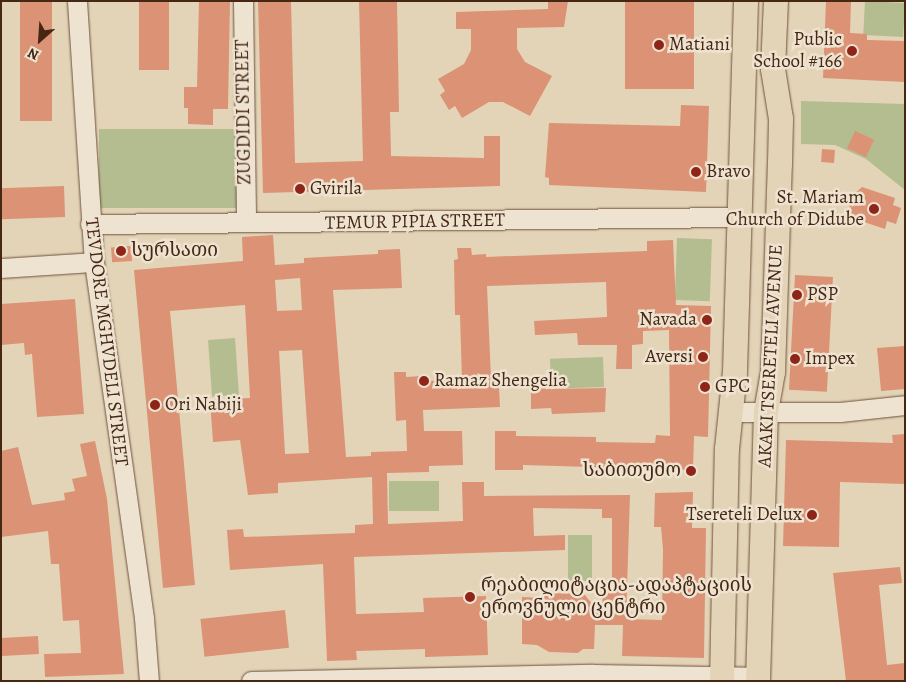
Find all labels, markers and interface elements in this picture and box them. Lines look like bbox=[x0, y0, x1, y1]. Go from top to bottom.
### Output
north arrow bbox=[15, 15, 65, 65]
place label: Public School #166 bbox=[753, 29, 842, 73]
place label: Matiani bbox=[669, 34, 730, 56]
street label: ZUGDIDI STREET bbox=[231, 39, 257, 185]
marker: Matiani bbox=[653, 39, 665, 51]
text: N bbox=[24, 43, 42, 65]
marker: Public School #166 bbox=[846, 45, 858, 57]
place label: Bravo bbox=[706, 161, 750, 183]
marker: Bravo bbox=[690, 166, 702, 178]
place label: Gvirila bbox=[310, 178, 362, 200]
marker: Gvirila bbox=[294, 183, 306, 195]
place label: St. Mariam Church of Didube bbox=[726, 187, 864, 231]
marker: St. Mariam Church of Didube bbox=[868, 203, 880, 215]
street label: TEMUR PIPIA STREET bbox=[325, 209, 505, 235]
street label: TEVDORE MGHVDELI STREET bbox=[79, 216, 133, 468]
place label: სურსათი bbox=[131, 240, 218, 262]
street label: AKAKI TSERETELI AVENUE bbox=[754, 244, 788, 468]
marker: სურსათი bbox=[115, 245, 127, 257]
place label: PSP bbox=[807, 284, 838, 306]
marker: PSP bbox=[791, 289, 803, 301]
place label: Navada bbox=[639, 309, 697, 331]
marker: Navada bbox=[701, 314, 713, 326]
place label: Aversi bbox=[645, 346, 693, 368]
place label: Impex bbox=[805, 348, 855, 370]
marker: Aversi bbox=[697, 351, 709, 363]
marker: Impex bbox=[789, 353, 801, 365]
place label: Ramaz Shengelia bbox=[434, 370, 567, 392]
marker: Ramaz Shengelia bbox=[418, 375, 430, 387]
place label: GPC bbox=[715, 376, 750, 398]
marker: GPC bbox=[699, 381, 711, 393]
place label: Ori Nabiji bbox=[165, 394, 242, 416]
marker: Ori Nabiji bbox=[149, 399, 161, 411]
place label: საბითუმო bbox=[583, 460, 681, 482]
marker: საბითუმო bbox=[685, 465, 697, 477]
place label: Tsereteli Delux bbox=[686, 504, 802, 526]
marker: Tsereteli Delux bbox=[806, 509, 818, 521]
place label: რეაბილიტაცია-ადაპტაციის ეროვნული ცენტრი bbox=[481, 575, 752, 619]
marker: რეაბილიტაცია-ადაპტაციის ეროვნული ცენტრი bbox=[463, 590, 477, 604]

